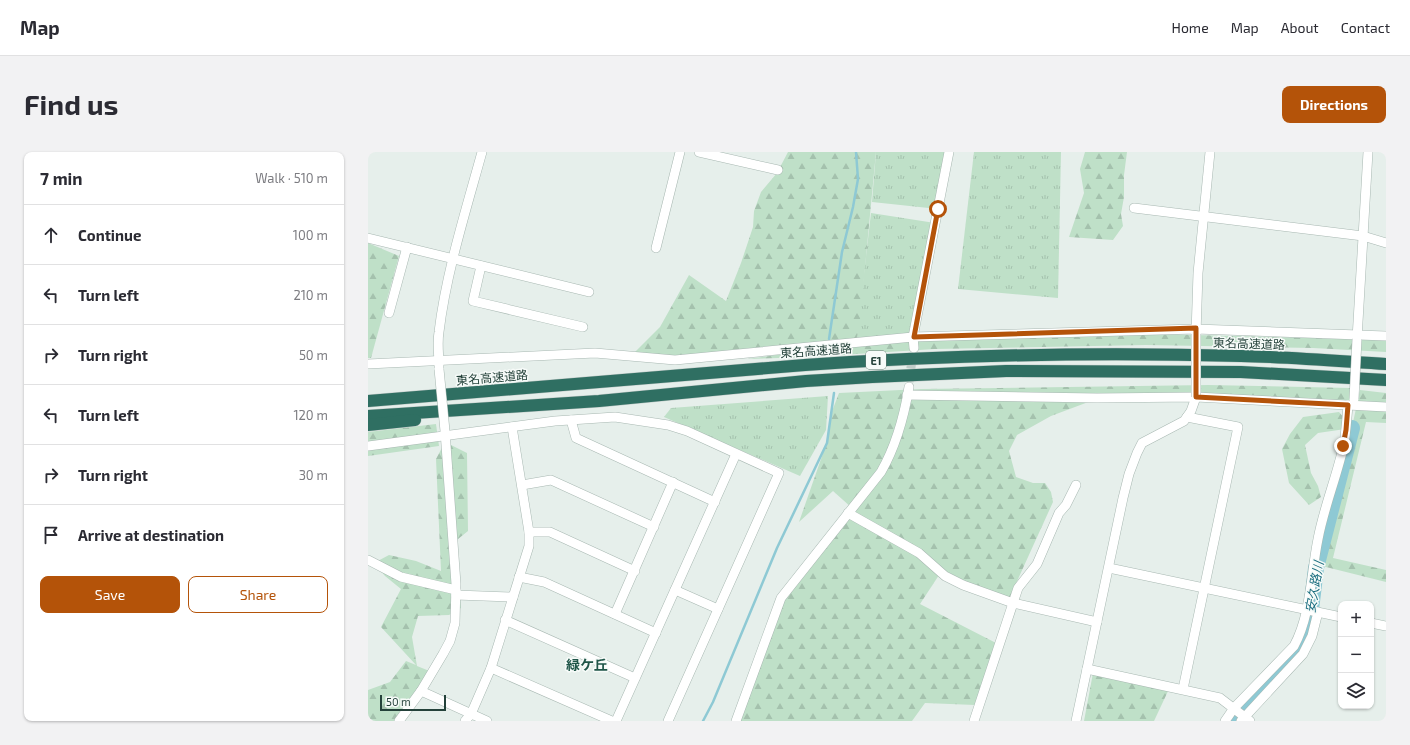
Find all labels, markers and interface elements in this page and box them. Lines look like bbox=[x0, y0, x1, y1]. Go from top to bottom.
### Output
text: Map bbox=[20, 16, 60, 39]
text: Home bbox=[1172, 19, 1209, 36]
text: Map bbox=[1231, 19, 1259, 36]
text: About bbox=[1281, 19, 1319, 36]
text: Contact bbox=[1341, 19, 1390, 36]
button: Directions bbox=[1282, 86, 1386, 123]
text: Find us bbox=[24, 87, 118, 121]
text: 7 min bbox=[40, 168, 83, 188]
text: Walk · 510 m bbox=[255, 170, 328, 186]
route start bbox=[929, 200, 947, 218]
icon: ahead bbox=[40, 224, 62, 246]
text: Continue bbox=[78, 226, 141, 244]
text: 100 m bbox=[293, 227, 328, 243]
icon: left bbox=[40, 284, 62, 306]
text: Turn left bbox=[78, 286, 139, 304]
text: 210 m bbox=[293, 287, 328, 303]
street label: 東名高速道路 bbox=[1213, 335, 1285, 351]
street label: 東名高速道路 bbox=[780, 341, 852, 359]
icon: right bbox=[40, 344, 62, 366]
text: Turn right bbox=[78, 346, 148, 364]
text: 50 m bbox=[299, 347, 328, 363]
road number: E1 bbox=[866, 351, 886, 369]
street label: 東名高速道路 bbox=[456, 367, 528, 387]
icon: left bbox=[40, 404, 62, 426]
text: Turn left bbox=[78, 406, 139, 424]
text: 120 m bbox=[293, 407, 328, 423]
route end bbox=[1334, 437, 1352, 455]
icon: right bbox=[40, 464, 62, 486]
text: Turn right bbox=[78, 466, 148, 484]
text: 30 m bbox=[299, 467, 328, 483]
icon: arrive bbox=[40, 524, 62, 546]
text: Arrive at destination bbox=[78, 526, 224, 544]
water label: 安久路川 bbox=[1302, 558, 1327, 614]
button: Save bbox=[40, 576, 180, 613]
button: Share bbox=[188, 576, 328, 613]
map controls bbox=[1338, 601, 1374, 709]
button: + bbox=[1338, 601, 1374, 637]
button: − bbox=[1338, 637, 1374, 673]
district label: 緑ケ丘 bbox=[566, 656, 608, 673]
button: layers bbox=[1338, 673, 1374, 709]
scale bar bbox=[380, 693, 446, 712]
text: 50 m bbox=[386, 695, 411, 708]

